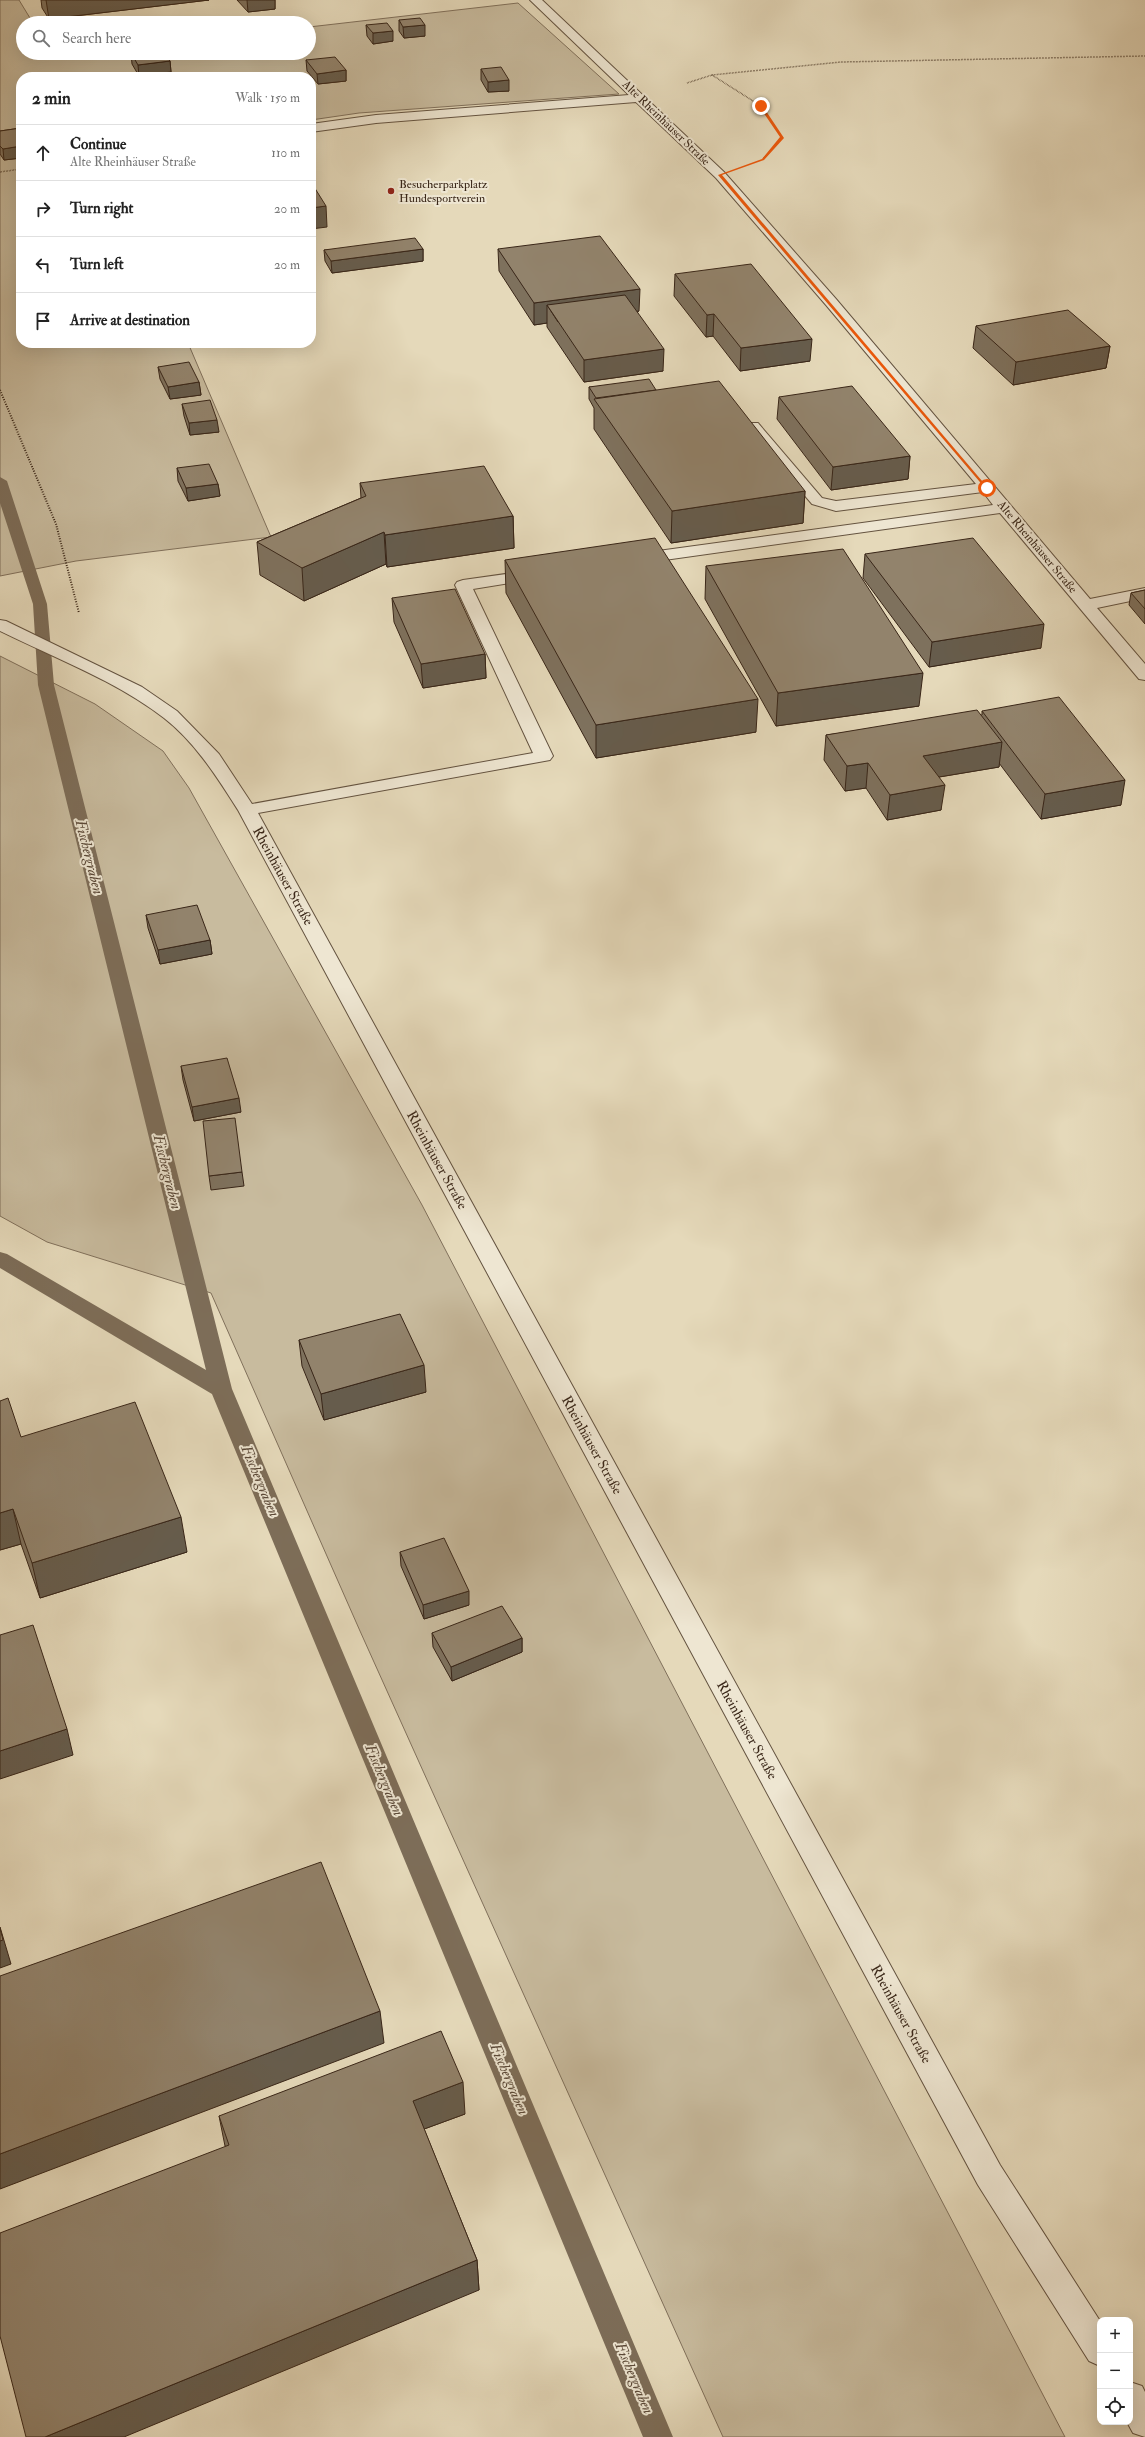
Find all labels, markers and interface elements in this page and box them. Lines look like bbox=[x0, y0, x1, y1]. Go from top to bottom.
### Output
search box bbox=[16, 16, 316, 60]
icon: search bbox=[30, 27, 52, 49]
text: Search here bbox=[62, 29, 131, 48]
street label: Alte Rheinhäuser Straße bbox=[618, 76, 713, 169]
text: 2 min bbox=[32, 88, 71, 109]
text: Walk · 150 m bbox=[235, 90, 300, 106]
route end bbox=[752, 97, 770, 115]
text: Continue bbox=[70, 135, 126, 154]
icon: ahead bbox=[32, 142, 54, 164]
text: 110 m bbox=[271, 145, 300, 161]
text: Alte Rheinhäuser Straße bbox=[70, 154, 196, 170]
place label: Besucherparkplatz Hundesportverein bbox=[399, 177, 488, 206]
marker: Besucherparkplatz Hundesportverein bbox=[386, 186, 396, 196]
icon: right bbox=[32, 198, 54, 220]
text: Turn right bbox=[70, 199, 133, 218]
text: 20 m bbox=[274, 201, 300, 217]
icon: left bbox=[32, 254, 54, 276]
text: Turn left bbox=[70, 255, 124, 274]
text: 20 m bbox=[274, 257, 300, 273]
icon: arrive bbox=[32, 310, 54, 332]
text: Arrive at destination bbox=[70, 311, 190, 330]
route start bbox=[978, 479, 996, 497]
street label: Alte Rheinhäuser Straße bbox=[993, 497, 1080, 596]
water label: Fischergraben bbox=[70, 817, 107, 896]
street label: Rheinhäuser Straße bbox=[249, 824, 317, 928]
street label: Rheinhäuser Straße bbox=[403, 1108, 471, 1212]
water label: Fischergraben bbox=[148, 1132, 185, 1211]
street label: Rheinhäuser Straße bbox=[558, 1393, 626, 1497]
water label: Fischergraben bbox=[236, 1441, 284, 1520]
street label: Rheinhäuser Straße bbox=[713, 1678, 781, 1782]
water label: Fischergraben bbox=[360, 1740, 408, 1819]
street label: Rheinhäuser Straße bbox=[867, 1962, 935, 2066]
water label: Fischergraben bbox=[485, 2039, 533, 2118]
map controls bbox=[1097, 2317, 1133, 2425]
button: + bbox=[1097, 2317, 1133, 2353]
water label: Fischergraben bbox=[610, 2338, 658, 2417]
button: − bbox=[1097, 2353, 1133, 2389]
button: locate bbox=[1097, 2389, 1133, 2425]

